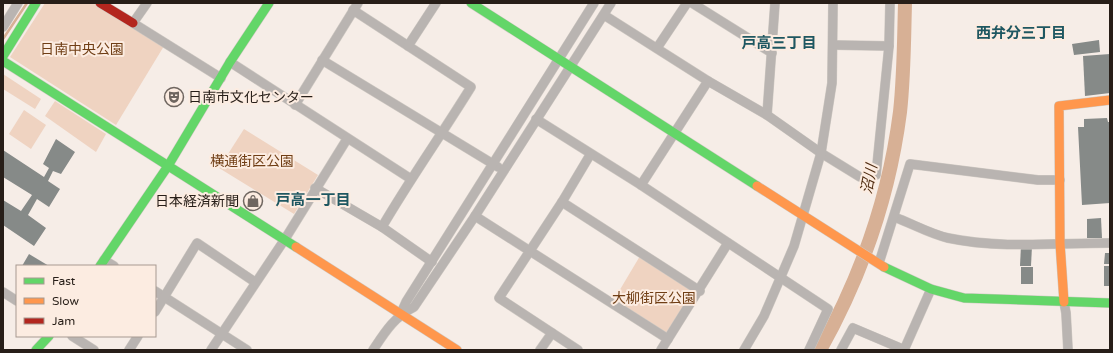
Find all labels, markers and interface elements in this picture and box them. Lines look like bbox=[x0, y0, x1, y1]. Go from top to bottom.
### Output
district label: 西弁分三丁目 bbox=[976, 24, 1066, 42]
district label: 戸高三丁目 bbox=[741, 34, 817, 52]
park label: 日南中央公園 bbox=[40, 41, 124, 58]
theatre icon: 日南市文化センター bbox=[163, 86, 185, 108]
place label: 日南市文化センター bbox=[188, 89, 314, 106]
park label: 横通街区公園 bbox=[210, 153, 294, 170]
water label: 沼川 bbox=[857, 161, 881, 195]
shop icon: 日本経済新聞 bbox=[242, 190, 264, 212]
district label: 戸高一丁目 bbox=[275, 191, 351, 209]
place label: 日本経済新聞 bbox=[155, 193, 239, 210]
legend bbox=[16, 265, 156, 337]
text: Fast bbox=[52, 274, 76, 288]
park label: 大柳街区公園 bbox=[612, 290, 696, 307]
text: Slow bbox=[52, 294, 79, 308]
text: Jam bbox=[52, 314, 75, 328]

